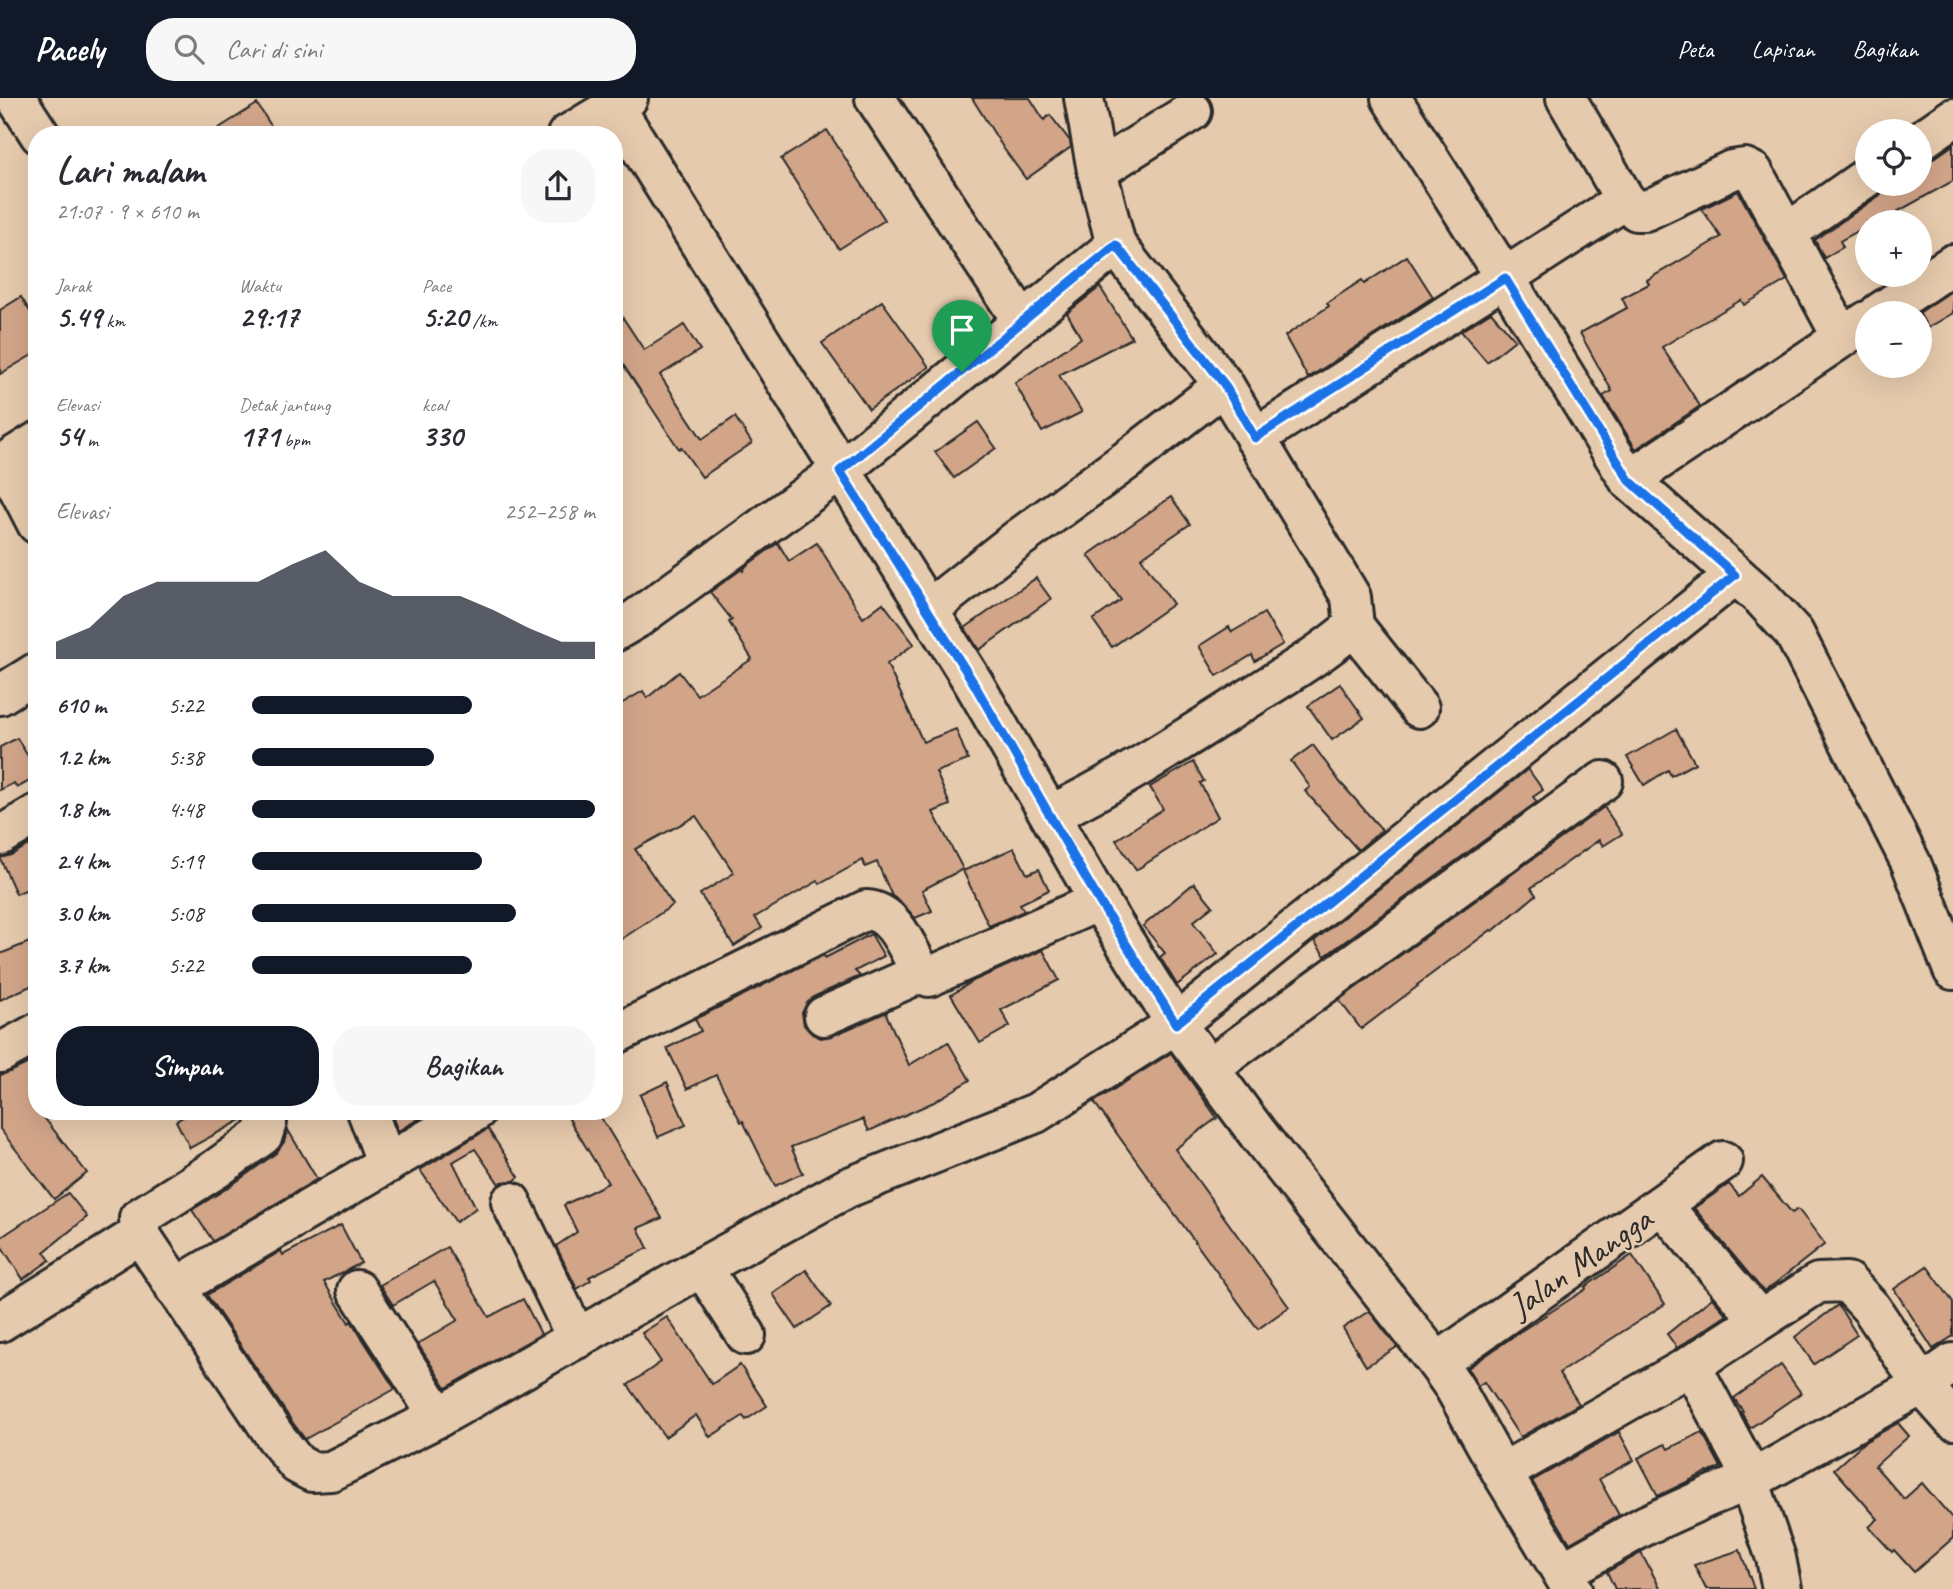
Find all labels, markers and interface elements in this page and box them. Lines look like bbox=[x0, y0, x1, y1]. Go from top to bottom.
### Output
search box bbox=[146, 18, 636, 81]
text: Pacely bbox=[35, 28, 104, 70]
icon: search bbox=[170, 30, 208, 68]
text: Cari di sini bbox=[226, 33, 322, 66]
text: Peta bbox=[1677, 34, 1714, 64]
text: Lapisan bbox=[1752, 34, 1815, 64]
text: Bagikan bbox=[1853, 34, 1918, 64]
map controls bbox=[1855, 119, 1932, 378]
button: locate bbox=[1855, 119, 1932, 196]
text: Lari malam bbox=[56, 147, 204, 194]
button: share bbox=[521, 149, 595, 223]
text: 21:07 · 9 × 610 m bbox=[56, 197, 199, 226]
button: + bbox=[1855, 210, 1932, 287]
text: Jarak bbox=[56, 274, 91, 298]
text: Waktu bbox=[239, 274, 281, 298]
text: Pace bbox=[422, 274, 451, 298]
text: 5.49 bbox=[56, 298, 102, 336]
text: 29:17 bbox=[239, 298, 298, 336]
text: 5:20 bbox=[422, 298, 468, 336]
pin bbox=[932, 300, 992, 372]
button: − bbox=[1855, 301, 1932, 378]
text: km bbox=[102, 309, 125, 333]
text: /km bbox=[468, 309, 497, 333]
icon: arrive bbox=[943, 311, 981, 349]
text: Elevasi bbox=[56, 393, 99, 417]
text: Detak jantung bbox=[239, 393, 331, 417]
text: kcal bbox=[422, 393, 447, 417]
text: 54 bbox=[56, 417, 83, 455]
text: 171 bbox=[239, 417, 279, 455]
text: 330 bbox=[422, 417, 463, 455]
text: m bbox=[83, 428, 98, 452]
text: bpm bbox=[279, 428, 310, 452]
text: Elevasi bbox=[56, 497, 109, 526]
text: 252–258 m bbox=[504, 497, 595, 526]
text: 610 m bbox=[56, 691, 106, 720]
text: 5:22 bbox=[168, 691, 204, 720]
text: 1.2 km bbox=[56, 743, 110, 772]
text: 5:38 bbox=[168, 743, 204, 772]
text: 1.8 km bbox=[56, 795, 110, 824]
text: 4:48 bbox=[168, 795, 204, 824]
text: 2.4 km bbox=[56, 847, 110, 876]
text: 5:19 bbox=[168, 847, 204, 876]
text: 3.0 km bbox=[56, 899, 110, 928]
text: 5:08 bbox=[168, 899, 204, 928]
text: 3.7 km bbox=[56, 951, 109, 980]
text: 5:22 bbox=[168, 951, 204, 980]
button: Simpan bbox=[56, 1026, 319, 1106]
button: Bagikan bbox=[333, 1026, 595, 1106]
street label: Jalan Mangga bbox=[1498, 1195, 1663, 1329]

